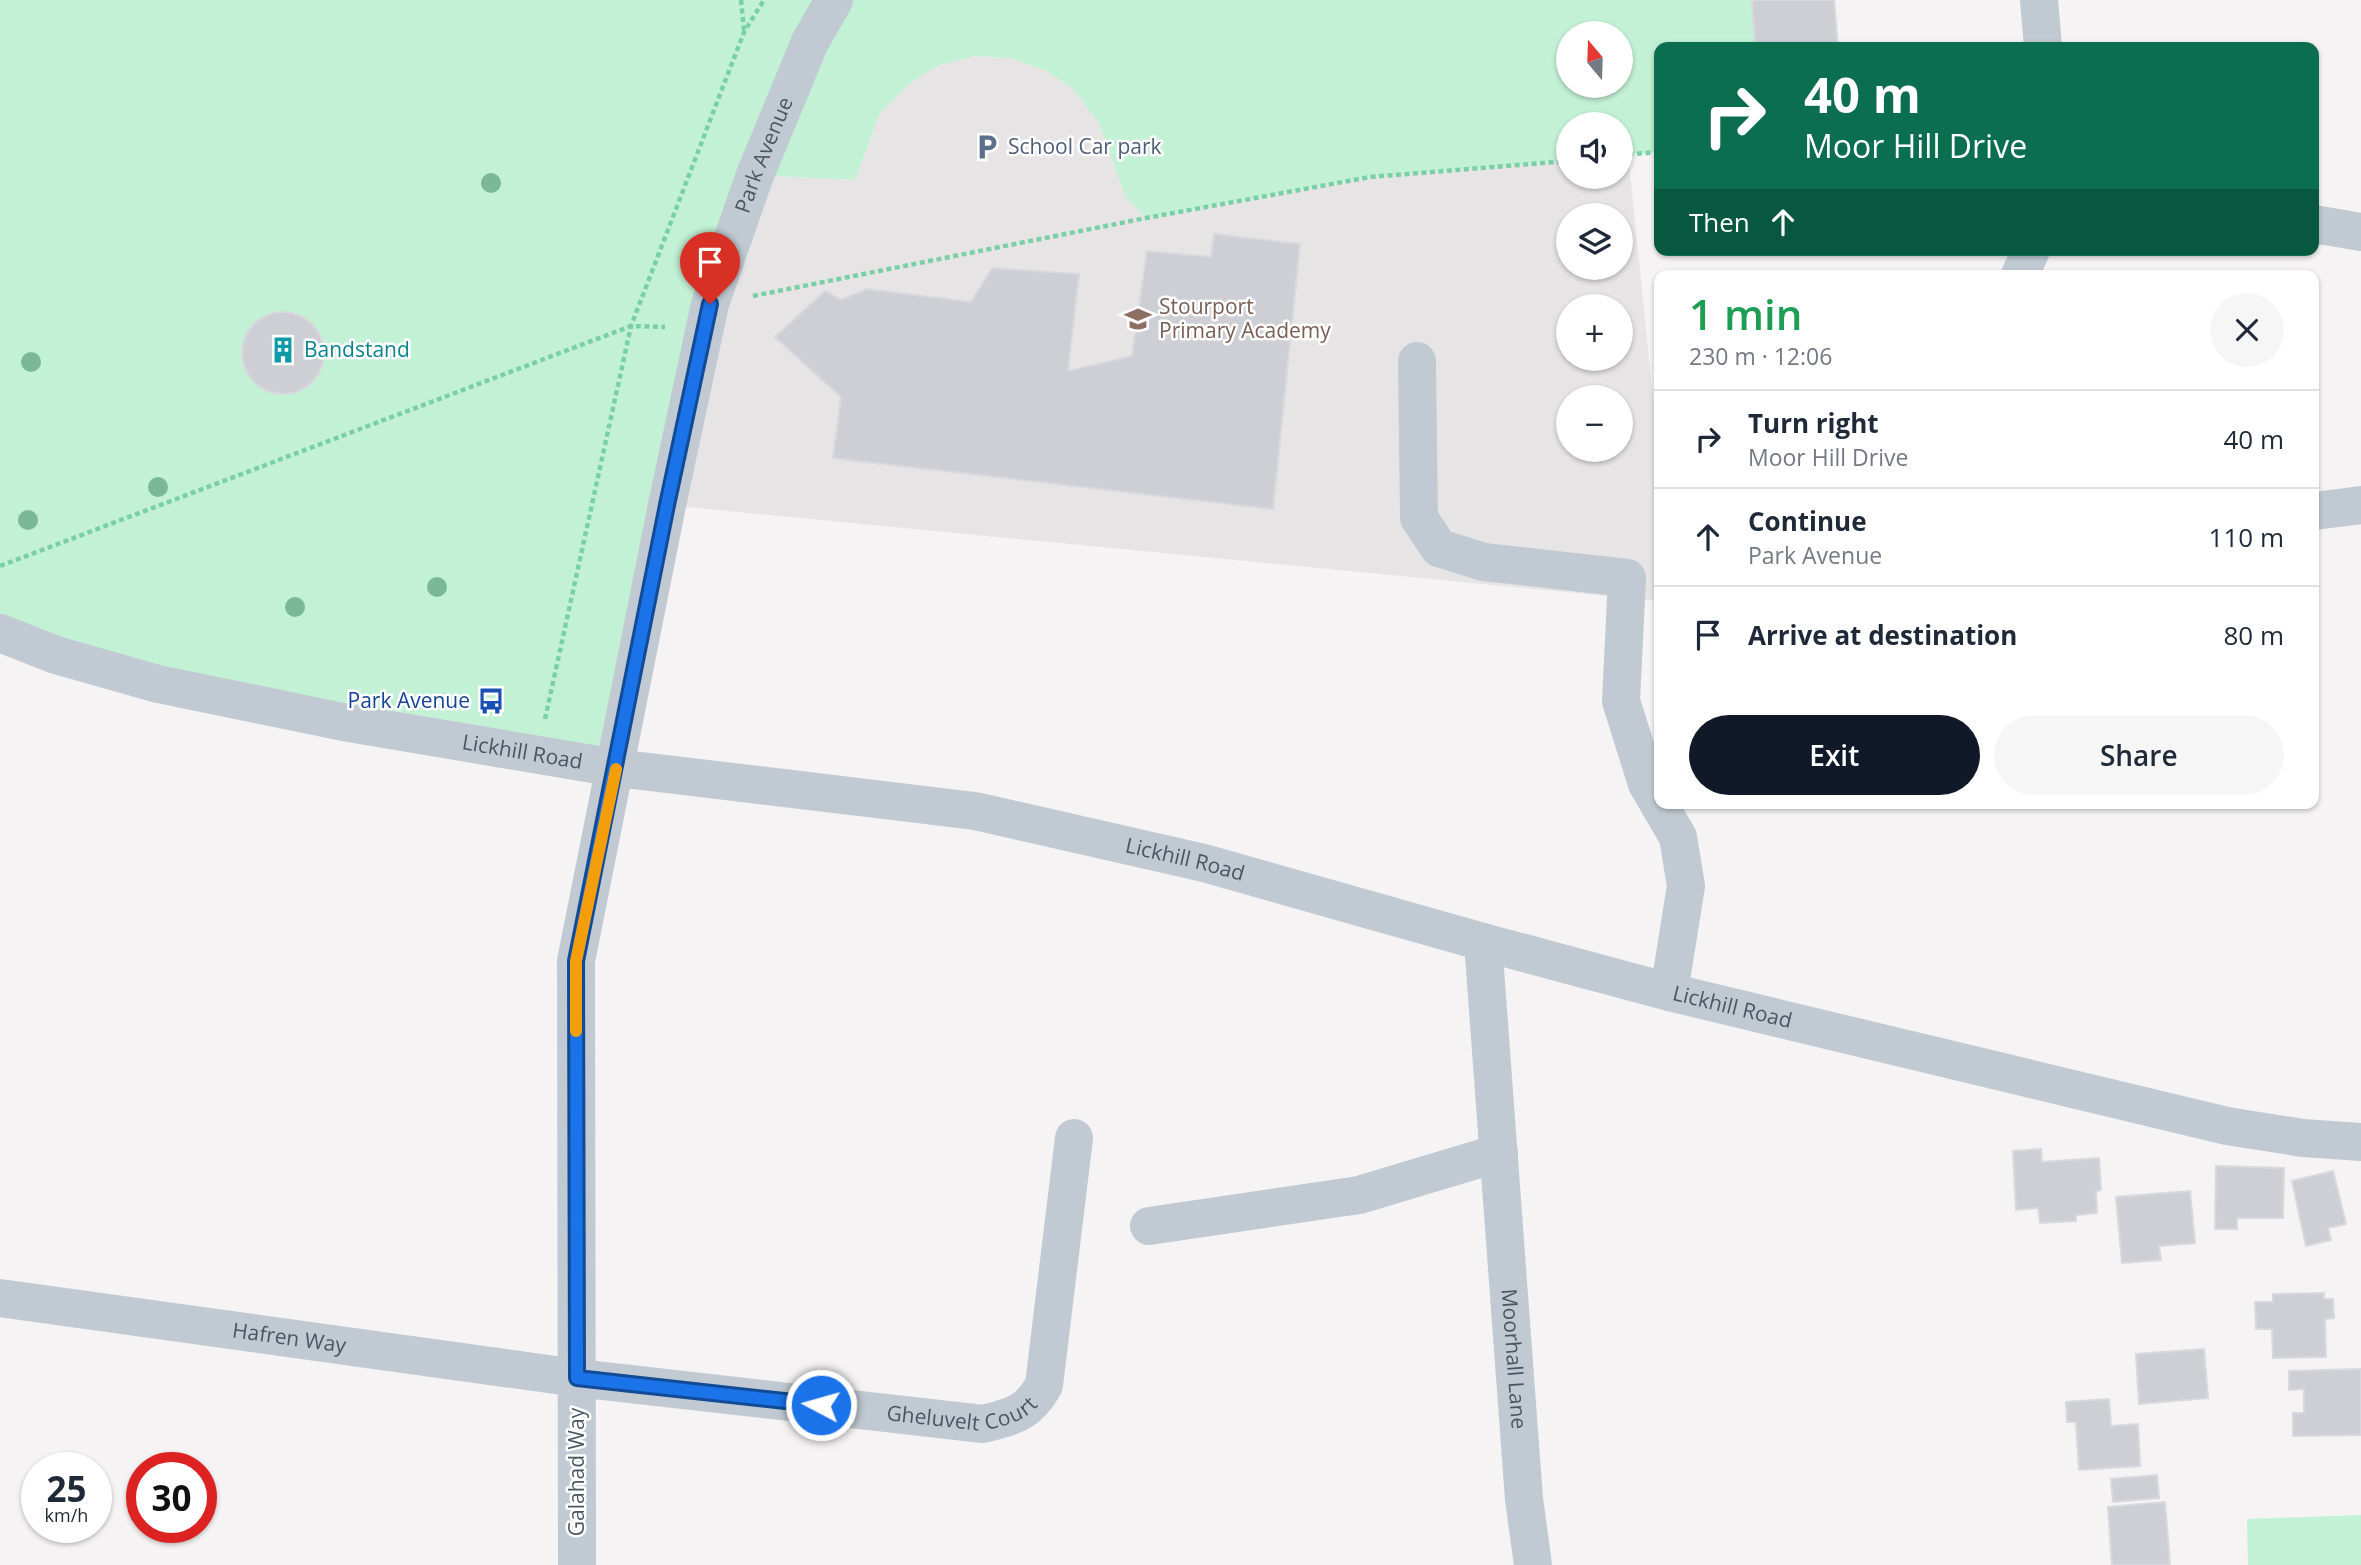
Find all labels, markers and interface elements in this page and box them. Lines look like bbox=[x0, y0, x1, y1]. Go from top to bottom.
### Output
north arrow bbox=[1556, 21, 1633, 98]
map controls bbox=[1556, 21, 1633, 462]
text: 40 m bbox=[1804, 61, 1921, 127]
icon: right bbox=[1689, 70, 1780, 161]
street label: Park Avenue bbox=[728, 92, 799, 217]
button: sound bbox=[1556, 112, 1633, 189]
text: Moor Hill Drive bbox=[1804, 124, 2027, 167]
parking icon: School Car park bbox=[972, 132, 1002, 162]
place label: School Car park bbox=[1008, 132, 1162, 160]
button: layers bbox=[1556, 203, 1633, 280]
icon: ahead bbox=[1764, 203, 1802, 241]
text: Then bbox=[1689, 204, 1750, 240]
pin bbox=[680, 232, 740, 304]
icon: arrive bbox=[691, 243, 729, 281]
text: 1 min bbox=[1689, 285, 1802, 342]
place label: Stourport Primary Academy bbox=[1159, 292, 1331, 344]
button: close bbox=[2210, 293, 2284, 367]
button: + bbox=[1556, 294, 1633, 371]
school or university icon: Stourport Primary Academy bbox=[1123, 304, 1153, 334]
building icon: Bandstand bbox=[268, 335, 298, 365]
place label: Bandstand bbox=[304, 335, 410, 363]
text: 230 m · 12:06 bbox=[1689, 340, 1832, 372]
button: − bbox=[1556, 385, 1633, 462]
text: Turn right bbox=[1748, 405, 1879, 441]
icon: right bbox=[1689, 420, 1727, 458]
text: 40 m bbox=[2223, 421, 2284, 457]
text: Moor Hill Drive bbox=[1748, 441, 1908, 473]
text: Continue bbox=[1748, 503, 1867, 539]
icon: ahead bbox=[1689, 518, 1727, 556]
text: 110 m bbox=[2209, 519, 2284, 555]
text: Park Avenue bbox=[1748, 539, 1882, 571]
icon: arrive bbox=[1689, 616, 1727, 654]
text: Arrive at destination bbox=[1748, 617, 2017, 653]
text: 80 m bbox=[2223, 617, 2284, 653]
place label: Park Avenue bbox=[348, 686, 470, 714]
bus stop icon: Park Avenue bbox=[476, 686, 506, 716]
button: Exit bbox=[1689, 715, 1980, 795]
button: Share bbox=[1994, 715, 2284, 795]
street label: Lickhill Road bbox=[460, 727, 585, 775]
street label: Lickhill Road bbox=[1123, 831, 1248, 887]
street label: Lickhill Road bbox=[1670, 978, 1795, 1034]
street label: Moorhall Lane bbox=[1496, 1288, 1534, 1430]
street label: Hafren Way bbox=[231, 1315, 349, 1359]
position arrow bbox=[784, 1368, 858, 1442]
street label: Gheluvelt Court bbox=[885, 1390, 1043, 1437]
street label: Galahad Way bbox=[562, 1407, 590, 1536]
speed limit sign: 30 bbox=[126, 1452, 217, 1543]
text: 25 bbox=[46, 1465, 87, 1512]
text: km/h bbox=[45, 1503, 88, 1527]

